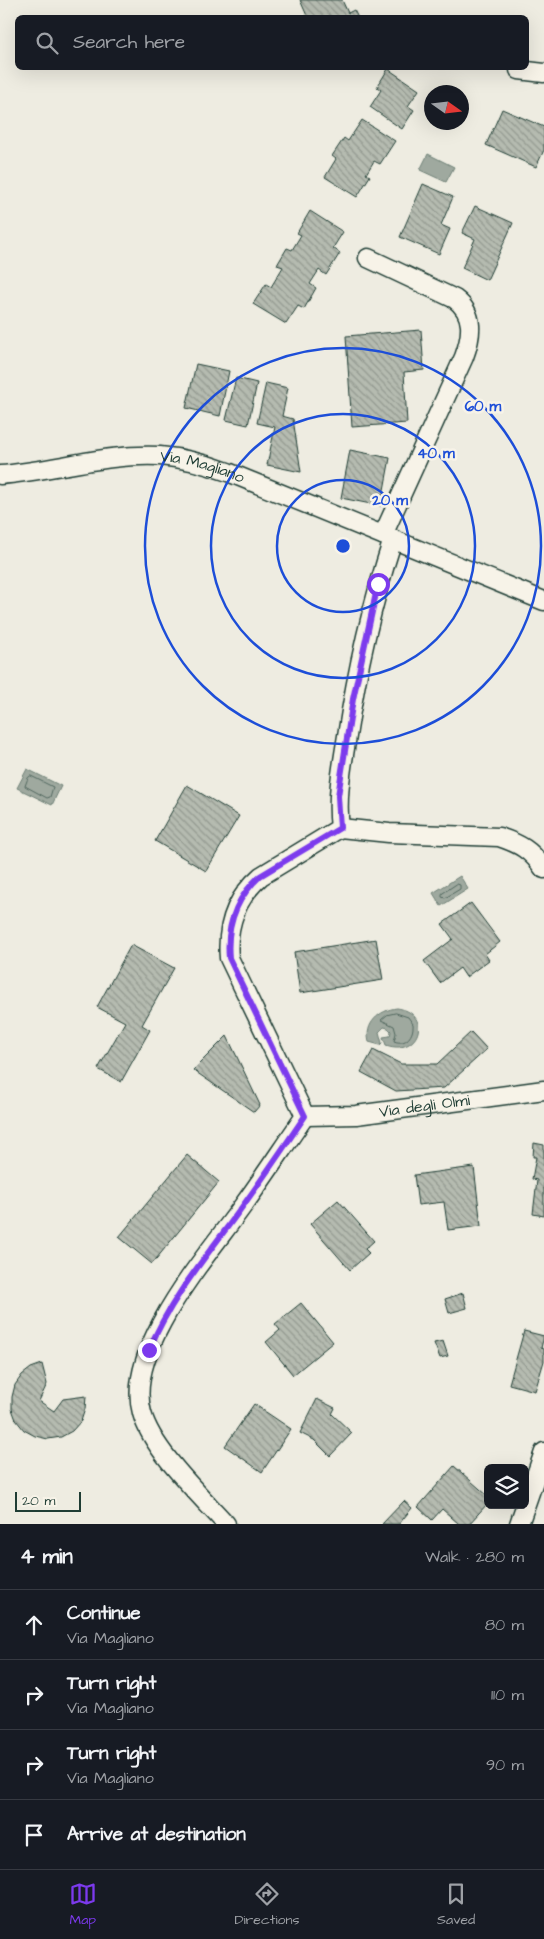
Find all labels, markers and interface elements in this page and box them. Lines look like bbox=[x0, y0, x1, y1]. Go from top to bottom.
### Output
search box bbox=[15, 15, 529, 70]
icon: search bbox=[33, 29, 61, 57]
text: Search here bbox=[73, 29, 185, 56]
north arrow bbox=[424, 85, 469, 130]
text: 60 m bbox=[465, 396, 502, 417]
text: 40 m bbox=[417, 443, 455, 464]
street label: Via Magliano bbox=[159, 445, 248, 489]
text: 20 m bbox=[371, 490, 408, 511]
centre of rings bbox=[334, 537, 352, 555]
route start bbox=[367, 573, 390, 596]
street label: Via degli Olmi bbox=[378, 1089, 472, 1123]
route end bbox=[138, 1339, 161, 1362]
map controls bbox=[484, 1464, 529, 1509]
button: layers bbox=[484, 1464, 529, 1509]
scale bar bbox=[15, 1489, 81, 1512]
text: 20 m bbox=[22, 1491, 55, 1511]
text: 4 min bbox=[20, 1542, 73, 1571]
text: Walk · 280 m bbox=[425, 1546, 524, 1568]
text: Continue bbox=[67, 1600, 141, 1627]
icon: ahead bbox=[20, 1611, 48, 1639]
text: 80 m bbox=[485, 1614, 524, 1636]
text: Via Magliano bbox=[67, 1627, 154, 1649]
text: Turn right bbox=[67, 1670, 156, 1697]
icon: right bbox=[20, 1681, 48, 1709]
text: 110 m bbox=[491, 1684, 524, 1706]
text: Via Magliano bbox=[67, 1697, 154, 1719]
text: Turn right bbox=[67, 1740, 156, 1767]
icon: right bbox=[20, 1751, 48, 1779]
text: 90 m bbox=[486, 1754, 524, 1776]
text: Via Magliano bbox=[67, 1767, 154, 1789]
icon: arrive bbox=[20, 1821, 48, 1849]
text: Arrive at destination bbox=[67, 1821, 246, 1848]
tab: Map bbox=[69, 1880, 97, 1930]
tab: Directions bbox=[234, 1880, 299, 1930]
tab: Saved bbox=[437, 1880, 475, 1930]

